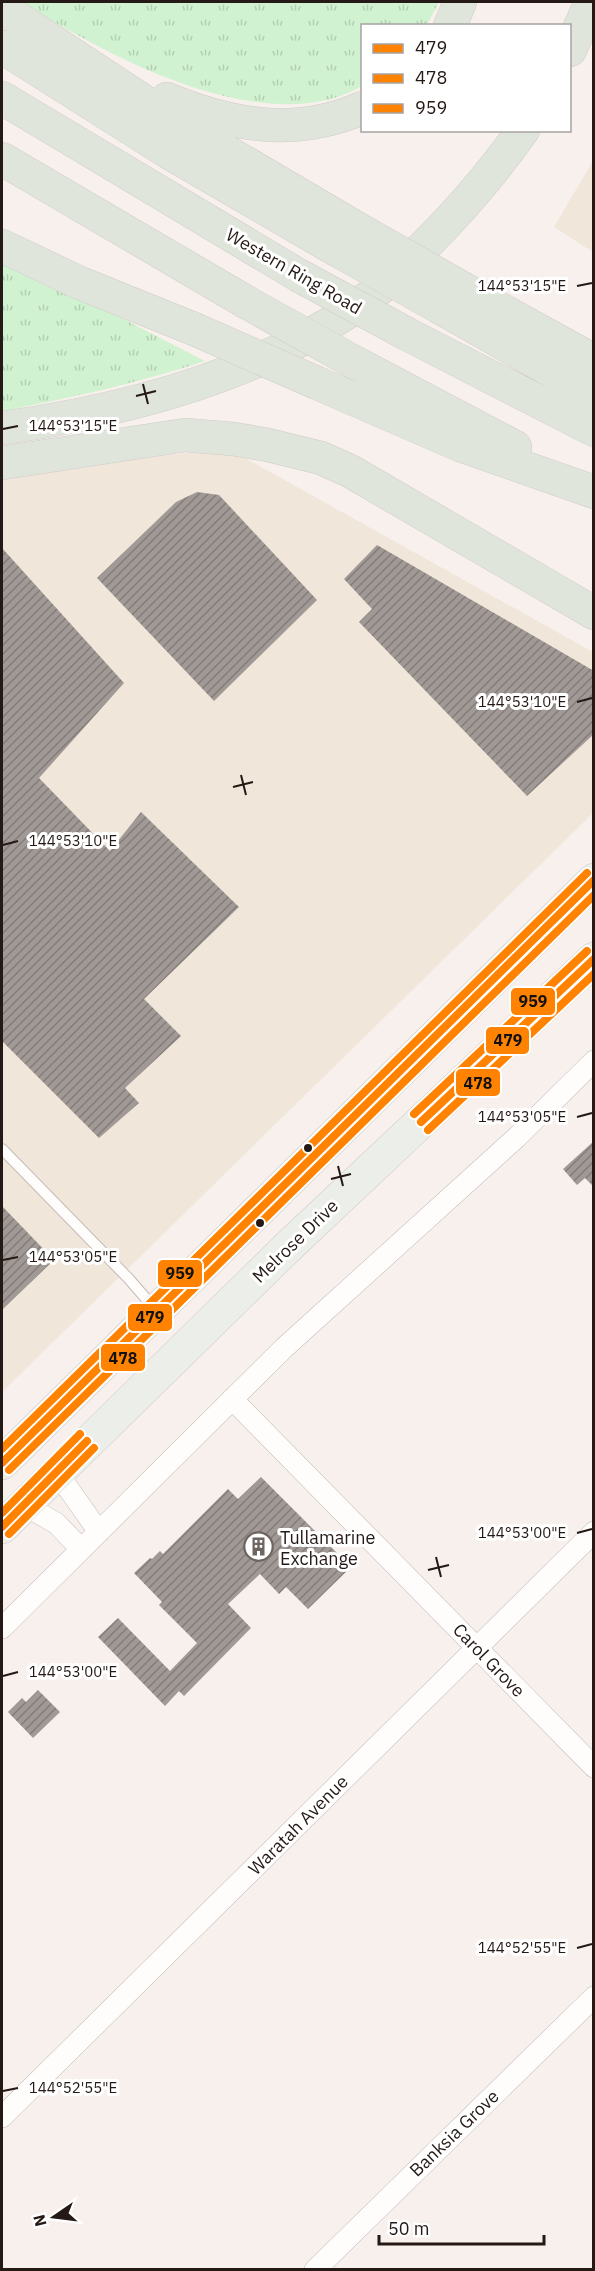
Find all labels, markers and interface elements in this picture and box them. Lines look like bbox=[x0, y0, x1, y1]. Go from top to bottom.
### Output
legend bbox=[361, 24, 571, 132]
text: 479 bbox=[415, 36, 447, 59]
text: 478 bbox=[415, 66, 447, 89]
text: 959 bbox=[415, 96, 447, 119]
street label: Western Ring Road bbox=[222, 223, 366, 319]
text: 144°53'15"E bbox=[478, 276, 566, 295]
text: 144°53'15"E bbox=[29, 416, 117, 435]
text: 144°53'10"E bbox=[478, 692, 566, 711]
text: 144°53'10"E bbox=[29, 831, 117, 850]
line badge: 959 bbox=[510, 987, 556, 1016]
text: 959 bbox=[519, 991, 547, 1011]
line badge: 479 bbox=[485, 1026, 530, 1055]
text: 479 bbox=[494, 1030, 522, 1050]
line badge: 478 bbox=[455, 1068, 501, 1097]
text: 478 bbox=[464, 1073, 492, 1093]
text: 144°53'05"E bbox=[478, 1107, 566, 1126]
unlabelled marker bbox=[302, 1142, 314, 1154]
street label: Melrose Drive bbox=[247, 1194, 343, 1288]
unlabelled marker bbox=[254, 1217, 266, 1229]
text: 144°53'05"E bbox=[29, 1247, 117, 1266]
line badge: 959 bbox=[157, 1259, 203, 1288]
text: 959 bbox=[166, 1263, 194, 1283]
line badge: 479 bbox=[127, 1303, 173, 1332]
text: 479 bbox=[136, 1307, 164, 1327]
line badge: 478 bbox=[100, 1343, 146, 1372]
text: 478 bbox=[109, 1348, 137, 1368]
text: 144°53'00"E bbox=[478, 1523, 566, 1542]
place label: Tullamarine Exchange bbox=[280, 1526, 376, 1570]
building icon: Tullamarine Exchange bbox=[243, 1531, 275, 1563]
street label: Carol Grove bbox=[448, 1618, 530, 1702]
text: 144°53'00"E bbox=[29, 1662, 117, 1681]
street label: Waratah Avenue bbox=[243, 1770, 353, 1880]
text: 144°52'55"E bbox=[478, 1938, 566, 1957]
text: 144°52'55"E bbox=[29, 2078, 117, 2097]
street label: Banksia Grove bbox=[404, 2085, 504, 2181]
north arrow bbox=[24, 2187, 84, 2247]
scale bar bbox=[379, 2208, 544, 2246]
text: N bbox=[28, 2213, 51, 2229]
text: 50 m bbox=[388, 2217, 430, 2240]

